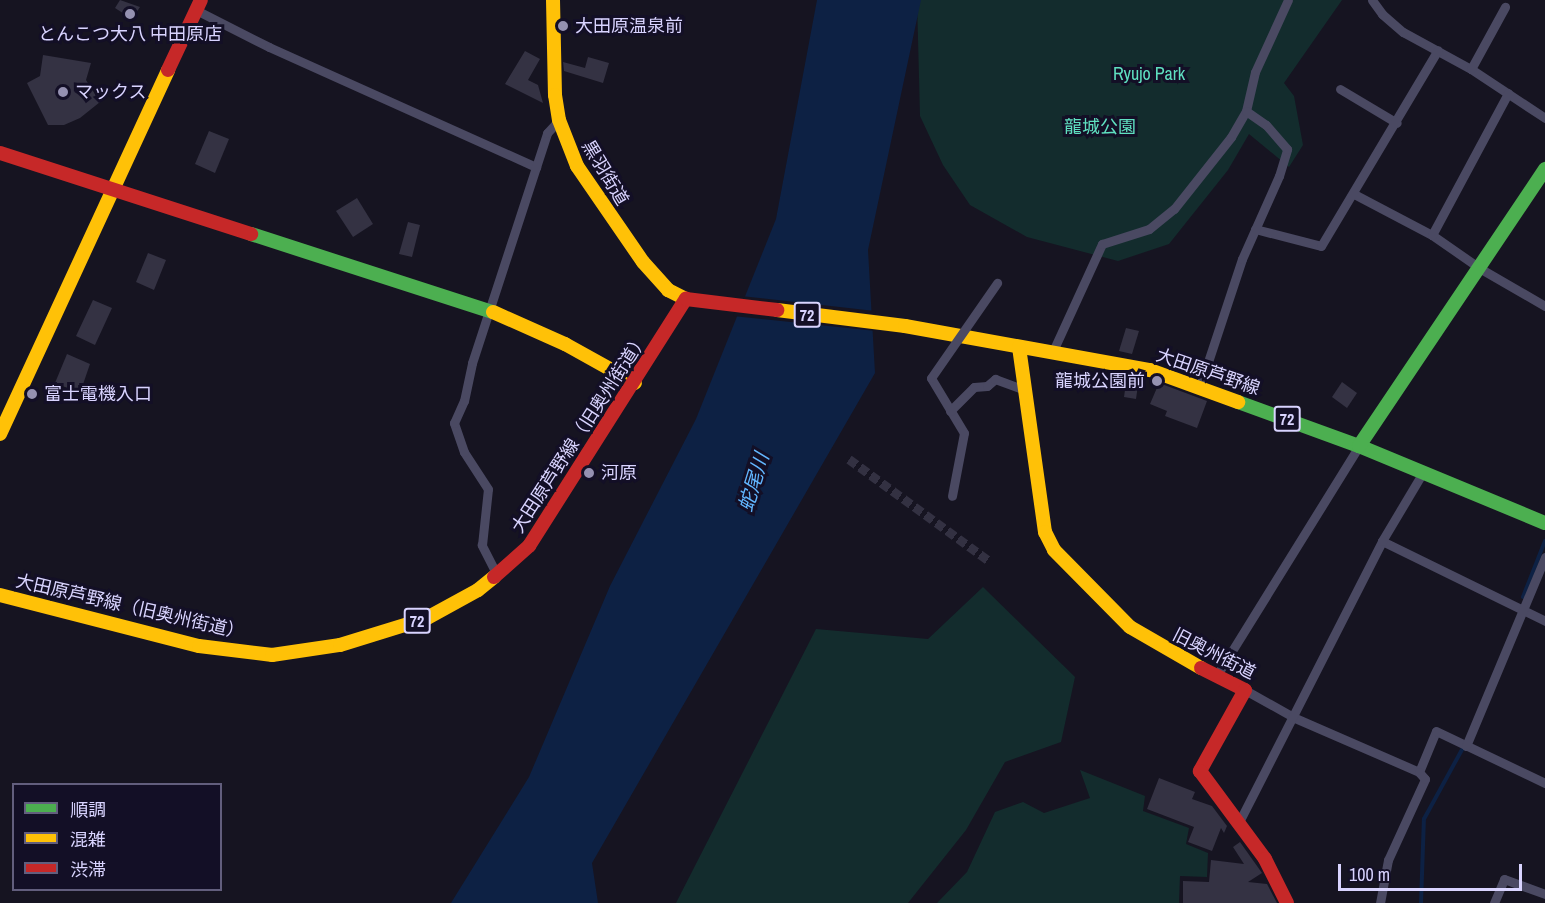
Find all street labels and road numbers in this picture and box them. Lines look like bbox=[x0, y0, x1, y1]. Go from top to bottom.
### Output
street label: 黒羽街道 bbox=[577, 137, 633, 209]
road number: 72 bbox=[794, 302, 820, 328]
street label: 大田原芦野線（旧奥州街道） bbox=[507, 329, 653, 537]
street label: 大田原芦野線 bbox=[1153, 344, 1263, 400]
road number: 72 bbox=[1274, 406, 1300, 432]
street label: 大田原芦野線（旧奥州街道） bbox=[14, 570, 246, 644]
road number: 72 bbox=[404, 608, 430, 634]
street label: 旧奥州街道 bbox=[1169, 624, 1259, 684]

